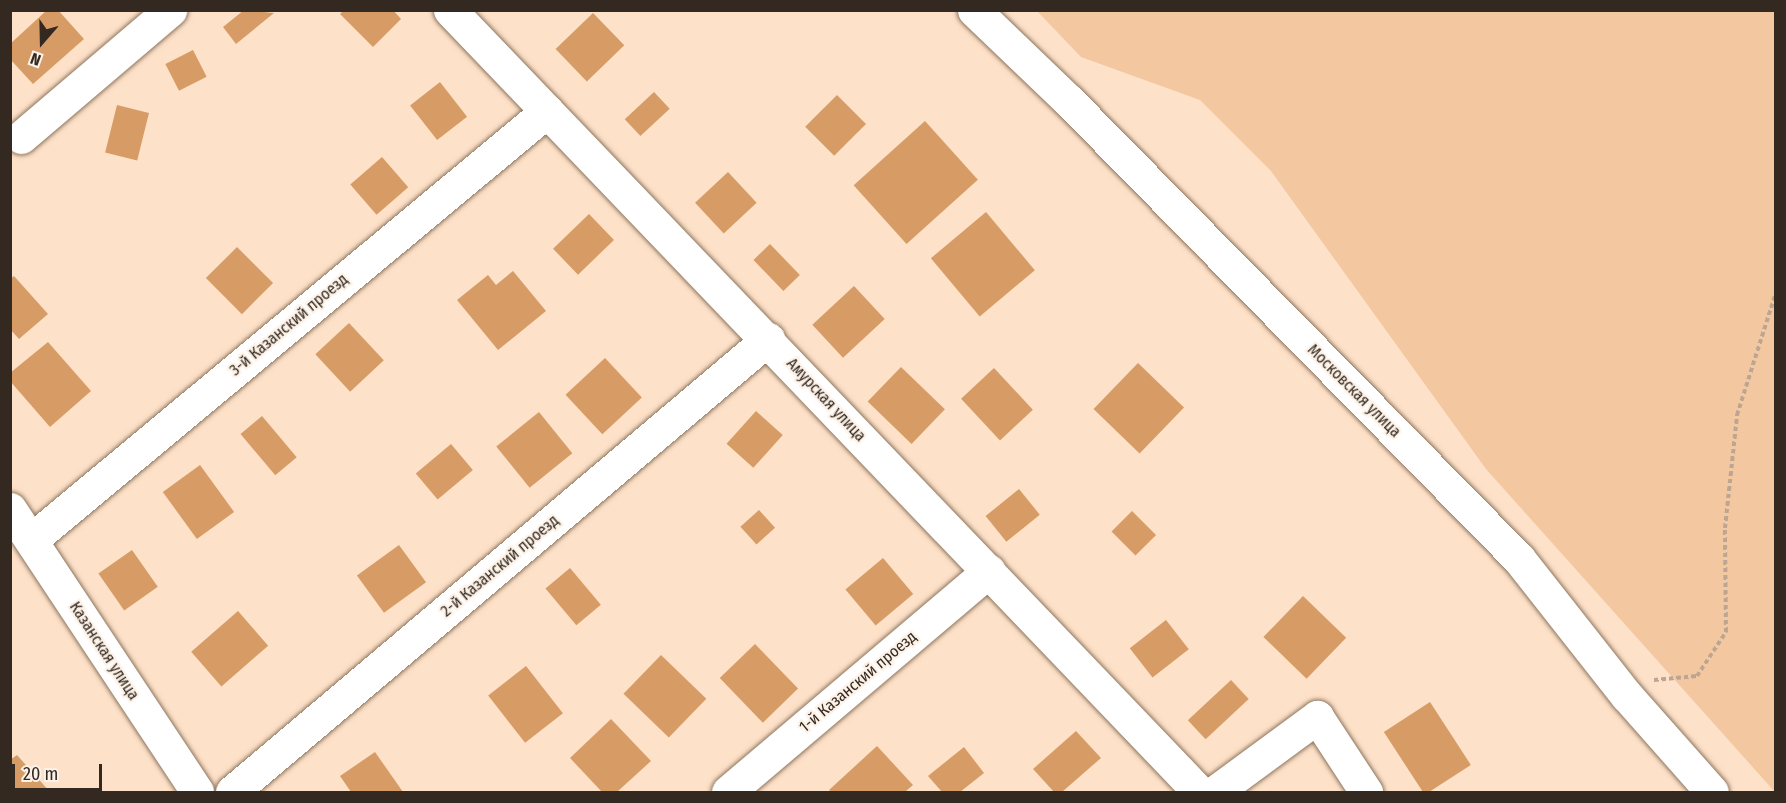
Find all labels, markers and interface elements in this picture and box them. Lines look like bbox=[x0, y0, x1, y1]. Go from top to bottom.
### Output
north arrow bbox=[12, 12, 72, 72]
text: N bbox=[28, 49, 43, 70]
street label: 3-й Казанский проезд bbox=[226, 270, 352, 380]
street label: Московская улица bbox=[1303, 340, 1405, 442]
street label: Амурская улица bbox=[782, 354, 870, 446]
street label: 2-й Казанский проезд bbox=[437, 511, 563, 621]
street label: Казанская улица bbox=[65, 598, 143, 704]
street label: 1-й Казанский проезд bbox=[795, 627, 921, 737]
scale bar bbox=[15, 752, 105, 790]
text: 20 m bbox=[23, 763, 58, 785]

